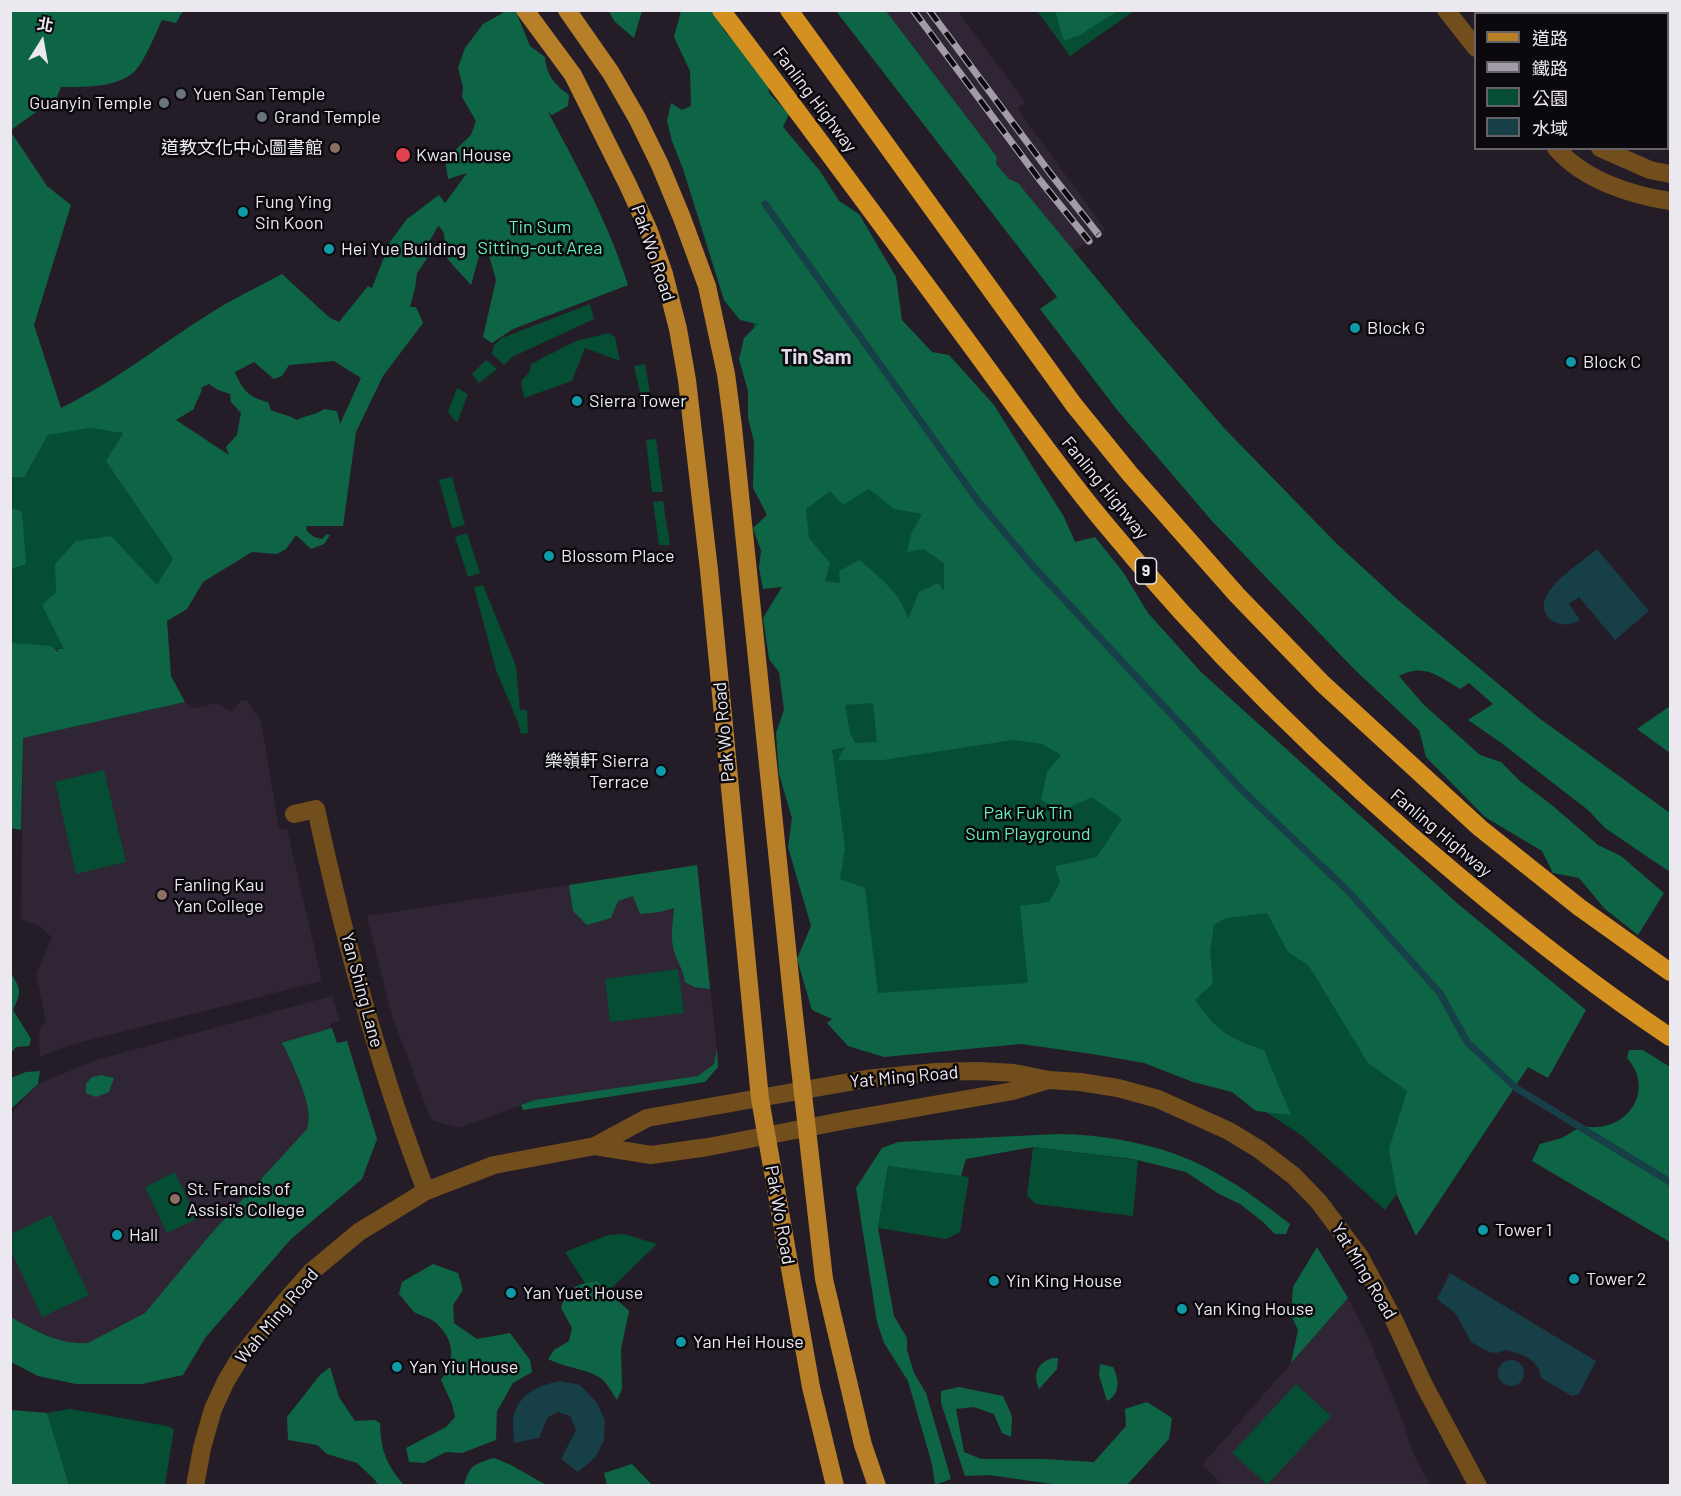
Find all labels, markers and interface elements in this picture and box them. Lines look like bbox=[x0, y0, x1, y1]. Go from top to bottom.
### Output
north arrow bbox=[12, 12, 72, 72]
legend bbox=[1474, 12, 1669, 150]
text: 北 bbox=[36, 13, 55, 35]
text: 道路 bbox=[1532, 27, 1568, 49]
street label: Fanling Highway bbox=[768, 43, 862, 157]
text: 鐵路 bbox=[1532, 57, 1568, 79]
place label: Yuen San Temple bbox=[193, 83, 325, 105]
marker: Yuen San Temple bbox=[174, 87, 188, 101]
text: 公園 bbox=[1532, 87, 1568, 109]
place label: Guanyin Temple bbox=[29, 92, 152, 114]
marker: Guanyin Temple bbox=[157, 96, 171, 110]
place label: Grand Temple bbox=[274, 106, 381, 128]
marker: Grand Temple bbox=[255, 110, 269, 124]
text: 水域 bbox=[1532, 117, 1568, 139]
place label: 道教文化中心圖書館 bbox=[161, 137, 323, 159]
marker: 道教文化中心圖書館 bbox=[328, 141, 342, 155]
place label: Kwan House bbox=[416, 144, 511, 166]
marker: Kwan House bbox=[394, 146, 412, 164]
place label: Fung Ying Sin Koon bbox=[255, 191, 332, 234]
street label: Pak Wo Road bbox=[626, 202, 680, 304]
marker: Fung Ying Sin Koon bbox=[236, 205, 250, 219]
park label: Tin Sum Sitting-out Area bbox=[478, 216, 602, 258]
place label: Hei Yue Building bbox=[341, 238, 466, 260]
marker: Hei Yue Building bbox=[322, 242, 336, 256]
place label: Block G bbox=[1367, 317, 1425, 339]
marker: Block G bbox=[1348, 321, 1362, 335]
district label: Tin Sam bbox=[781, 345, 851, 369]
place label: Block C bbox=[1583, 351, 1641, 373]
marker: Block C bbox=[1564, 355, 1578, 369]
place label: Sierra Tower bbox=[589, 390, 687, 412]
marker: Sierra Tower bbox=[570, 394, 584, 408]
street label: Fanling Highway bbox=[1057, 432, 1153, 544]
place label: Blossom Place bbox=[561, 545, 674, 567]
marker: Blossom Place bbox=[542, 549, 556, 563]
road number: 9 bbox=[1136, 558, 1156, 584]
street label: Pak Wo Road bbox=[709, 681, 739, 783]
place label: 樂嶺軒 Sierra Terrace bbox=[544, 750, 649, 792]
marker: 樂嶺軒 Sierra Terrace bbox=[654, 764, 668, 778]
street label: Fanling Highway bbox=[1386, 784, 1496, 882]
park label: Pak Fuk Tin Sum Playground bbox=[965, 802, 1091, 844]
place label: Fanling Kau Yan College bbox=[174, 874, 264, 916]
marker: Fanling Kau Yan College bbox=[155, 888, 169, 902]
street label: Yan Shing Lane bbox=[336, 930, 388, 1050]
street label: Yat Ming Road bbox=[849, 1061, 959, 1093]
street label: Pak Wo Road bbox=[761, 1164, 799, 1266]
place label: St. Francis of Assisi's College bbox=[187, 1178, 305, 1220]
marker: St. Francis of Assisi's College bbox=[168, 1192, 182, 1206]
street label: Yat Ming Road bbox=[1327, 1219, 1401, 1323]
place label: Tower 1 bbox=[1495, 1219, 1552, 1241]
marker: Tower 1 bbox=[1476, 1223, 1490, 1237]
place label: Hall bbox=[129, 1224, 158, 1246]
marker: Hall bbox=[110, 1228, 124, 1242]
street label: Wah Ming Road bbox=[231, 1264, 323, 1368]
place label: Tower 2 bbox=[1586, 1268, 1646, 1290]
place label: Yin King House bbox=[1006, 1270, 1122, 1292]
marker: Tower 2 bbox=[1567, 1272, 1581, 1286]
marker: Yin King House bbox=[987, 1274, 1001, 1288]
place label: Yan Yuet House bbox=[523, 1282, 643, 1304]
marker: Yan Yuet House bbox=[504, 1286, 518, 1300]
place label: Yan King House bbox=[1194, 1298, 1314, 1320]
marker: Yan King House bbox=[1175, 1302, 1189, 1316]
place label: Yan Hei House bbox=[693, 1331, 804, 1353]
marker: Yan Hei House bbox=[674, 1335, 688, 1349]
place label: Yan Yiu House bbox=[409, 1356, 518, 1378]
marker: Yan Yiu House bbox=[390, 1360, 404, 1374]

